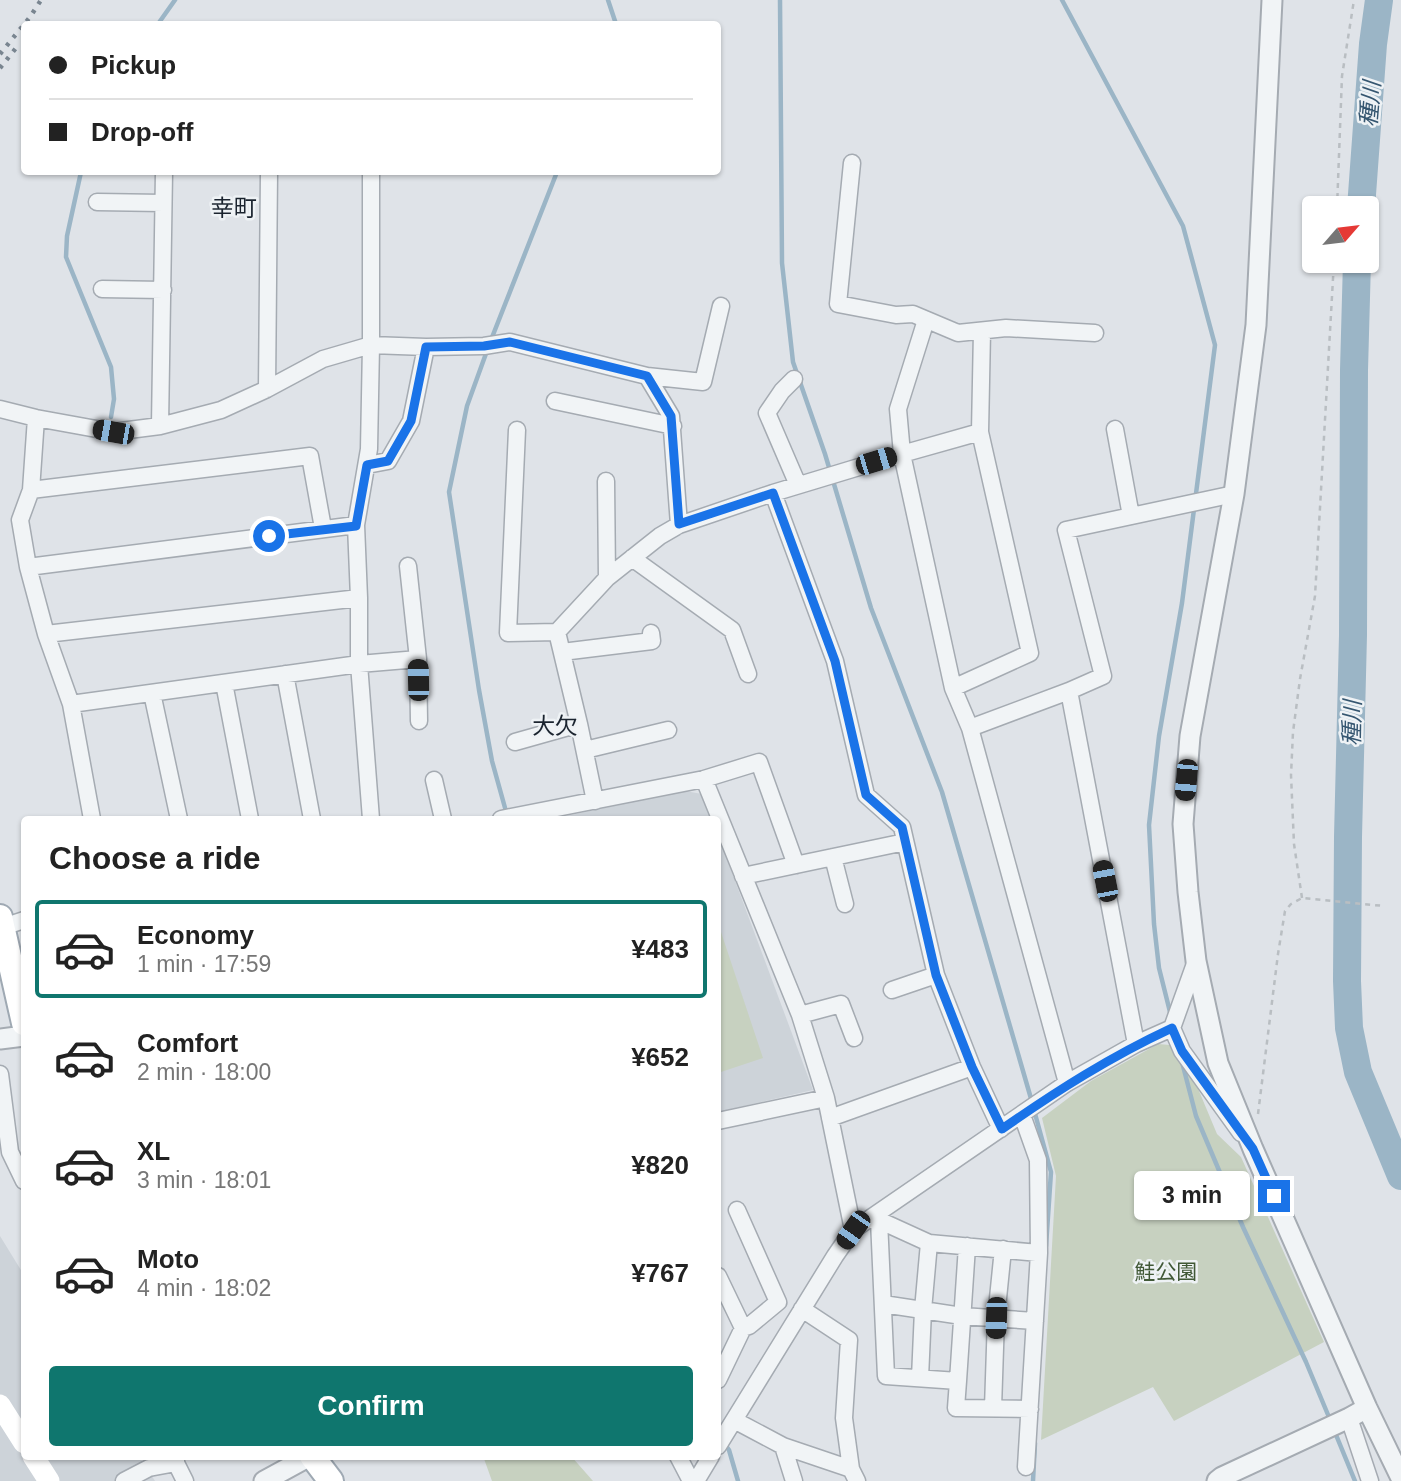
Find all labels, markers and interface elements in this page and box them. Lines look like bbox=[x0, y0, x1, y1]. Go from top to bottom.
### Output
text: Pickup bbox=[91, 50, 176, 80]
water label: 種川 bbox=[1355, 77, 1385, 128]
text: Drop-off bbox=[91, 117, 194, 147]
district label: 幸町 bbox=[211, 195, 257, 221]
north arrow bbox=[1302, 196, 1379, 273]
map controls bbox=[1302, 196, 1379, 273]
car bbox=[91, 418, 136, 446]
car bbox=[853, 445, 900, 477]
route start bbox=[253, 520, 285, 552]
car bbox=[408, 659, 429, 701]
water label: 種川 bbox=[1339, 697, 1365, 746]
district label: 大欠 bbox=[532, 713, 578, 739]
car bbox=[1174, 758, 1199, 802]
text: Choose a ride bbox=[49, 840, 261, 876]
car bbox=[1091, 858, 1120, 904]
icon: car bbox=[53, 918, 116, 981]
text: Economy bbox=[137, 920, 254, 950]
text: ¥483 bbox=[631, 934, 689, 964]
text: 1 min · 17:59 bbox=[137, 951, 271, 977]
icon: car bbox=[53, 1026, 116, 1089]
text: Comfort bbox=[137, 1028, 238, 1058]
text: ¥652 bbox=[631, 1042, 689, 1072]
text: 2 min · 18:00 bbox=[137, 1059, 271, 1085]
icon: car bbox=[53, 1134, 116, 1197]
text: XL bbox=[137, 1136, 170, 1166]
text: ¥820 bbox=[631, 1150, 689, 1180]
text: 3 min · 18:01 bbox=[137, 1167, 271, 1193]
callout: 3 min bbox=[1134, 1172, 1250, 1220]
route end bbox=[1258, 1180, 1290, 1212]
text: 3 min bbox=[1162, 1182, 1222, 1208]
car bbox=[833, 1207, 874, 1253]
icon: car bbox=[53, 1242, 116, 1305]
text: Moto bbox=[137, 1244, 199, 1274]
text: ¥767 bbox=[631, 1258, 689, 1288]
park label: 鮭公園 bbox=[1135, 1260, 1198, 1283]
text: 4 min · 18:02 bbox=[137, 1275, 271, 1301]
car bbox=[985, 1297, 1008, 1339]
button: Confirm bbox=[49, 1366, 693, 1446]

